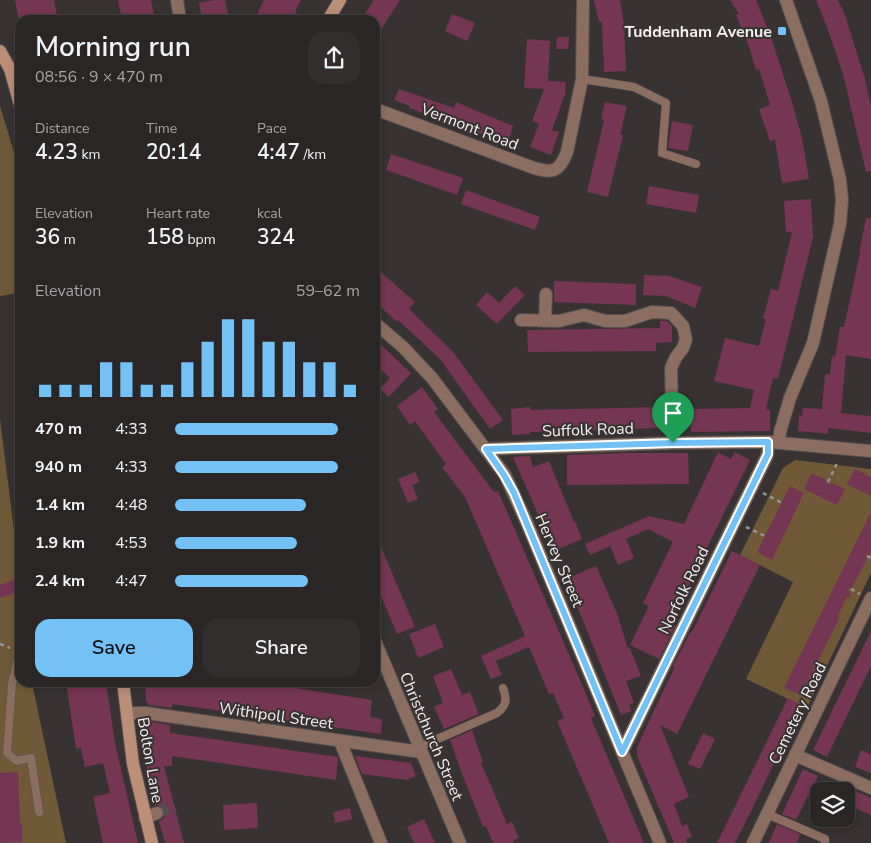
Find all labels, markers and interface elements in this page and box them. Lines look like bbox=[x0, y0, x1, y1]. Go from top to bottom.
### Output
place label: Tuddenham Avenue bbox=[625, 21, 772, 43]
marker: Tuddenham Avenue bbox=[776, 25, 788, 37]
text: Morning run bbox=[35, 28, 191, 66]
button: share bbox=[308, 32, 360, 84]
text: 08:56 · 9 × 470 m bbox=[35, 66, 163, 88]
street label: Vermont Road bbox=[417, 98, 522, 156]
text: Distance bbox=[35, 119, 89, 138]
text: Time bbox=[146, 119, 177, 138]
text: Pace bbox=[257, 119, 287, 138]
text: 4.23 bbox=[35, 138, 78, 166]
text: 20:14 bbox=[146, 138, 201, 166]
text: 4:47 bbox=[257, 138, 300, 166]
text: km bbox=[78, 145, 100, 164]
text: /km bbox=[300, 145, 326, 164]
text: Elevation bbox=[35, 204, 93, 223]
text: Heart rate bbox=[146, 204, 210, 223]
text: kcal bbox=[257, 204, 282, 223]
text: 36 bbox=[35, 223, 60, 251]
text: 158 bbox=[146, 223, 184, 251]
text: 324 bbox=[257, 223, 295, 251]
text: m bbox=[60, 230, 76, 249]
text: bpm bbox=[184, 230, 216, 249]
text: Elevation bbox=[35, 280, 101, 302]
text: 59–62 m bbox=[296, 280, 360, 302]
pin bbox=[652, 392, 694, 443]
icon: arrive bbox=[659, 399, 687, 427]
street label: Suffolk Road bbox=[542, 417, 634, 443]
text: 470 m bbox=[35, 418, 82, 440]
text: 4:33 bbox=[115, 418, 147, 440]
text: 940 m bbox=[35, 456, 82, 478]
text: 4:33 bbox=[115, 456, 147, 478]
text: 1.4 km bbox=[35, 494, 85, 516]
text: 4:48 bbox=[115, 494, 147, 516]
street label: Hervey Street bbox=[530, 510, 589, 611]
text: 1.9 km bbox=[35, 532, 85, 554]
text: 4:53 bbox=[115, 532, 147, 554]
street label: Norfolk Road bbox=[653, 543, 715, 638]
text: 2.4 km bbox=[35, 570, 85, 592]
text: 4:47 bbox=[115, 570, 147, 592]
button: Save bbox=[35, 619, 193, 677]
button: Share bbox=[203, 619, 360, 677]
street label: Cemetery Road bbox=[764, 659, 832, 768]
street label: Christchurch Street bbox=[394, 669, 468, 804]
street label: Withipoll Street bbox=[217, 697, 335, 735]
street label: Bolton Lane bbox=[132, 716, 168, 805]
map controls bbox=[810, 782, 855, 827]
button: layers bbox=[810, 782, 855, 827]

